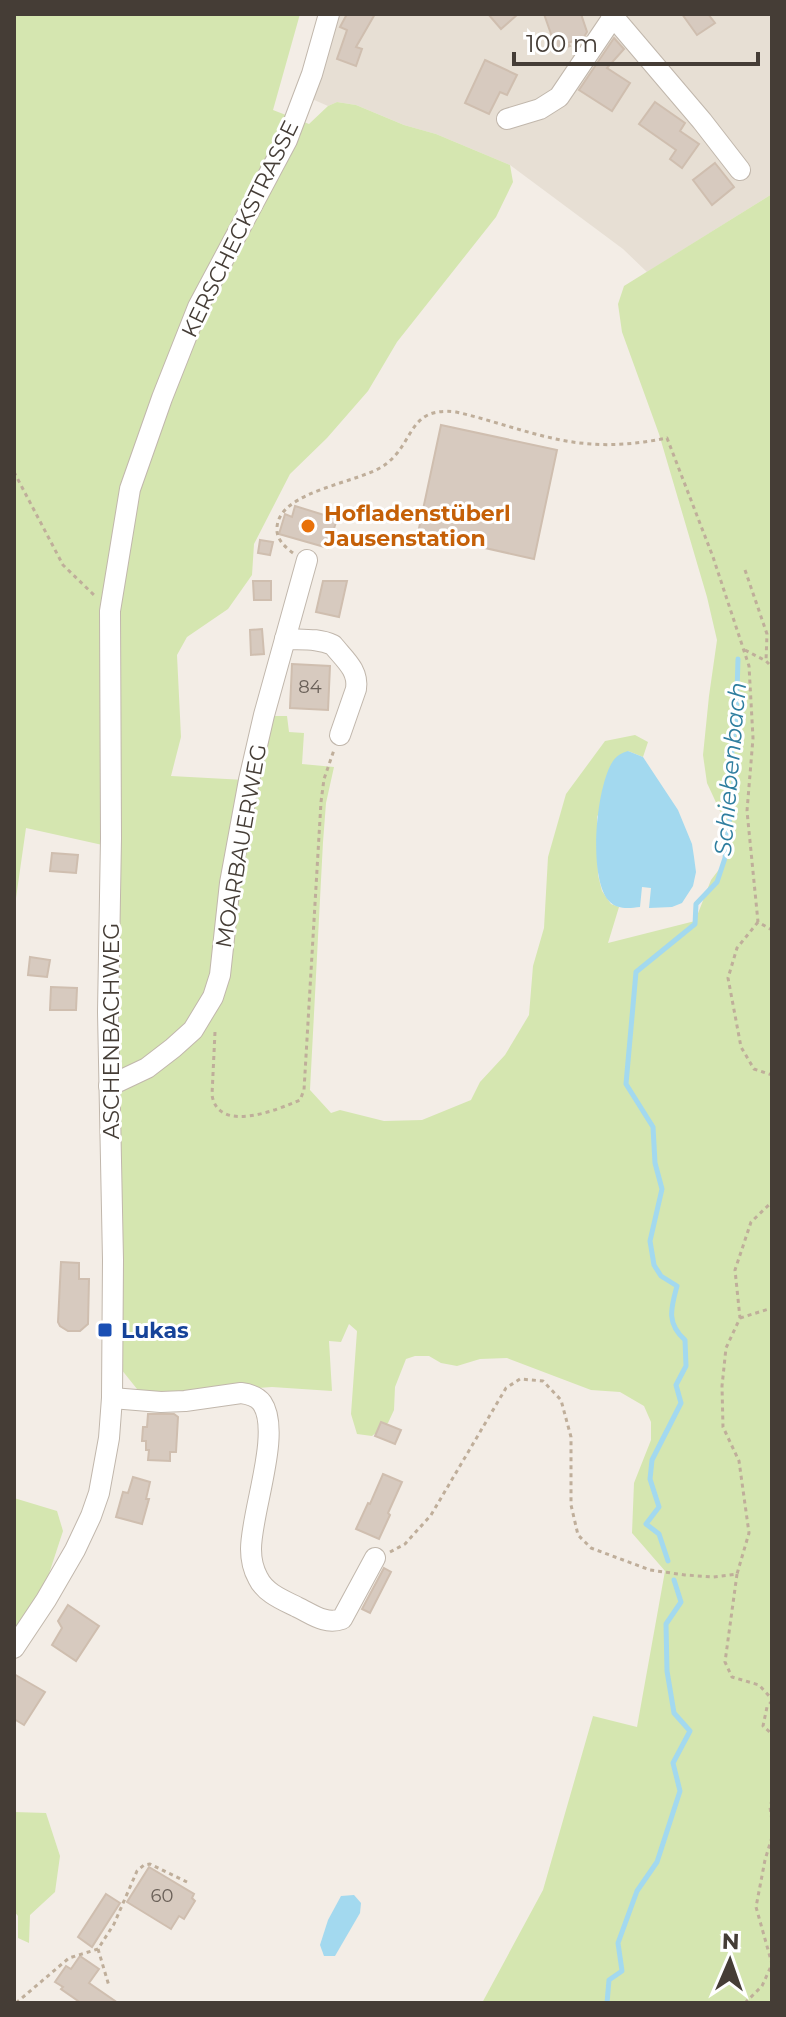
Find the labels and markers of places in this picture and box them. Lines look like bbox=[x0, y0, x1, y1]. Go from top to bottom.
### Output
place label: Hofladenstüberl Jausenstation bbox=[323, 500, 511, 552]
marker: Hofladenstüberl Jausenstation bbox=[299, 517, 317, 535]
place label: Lukas bbox=[121, 1317, 189, 1344]
marker: Lukas bbox=[96, 1321, 114, 1339]

